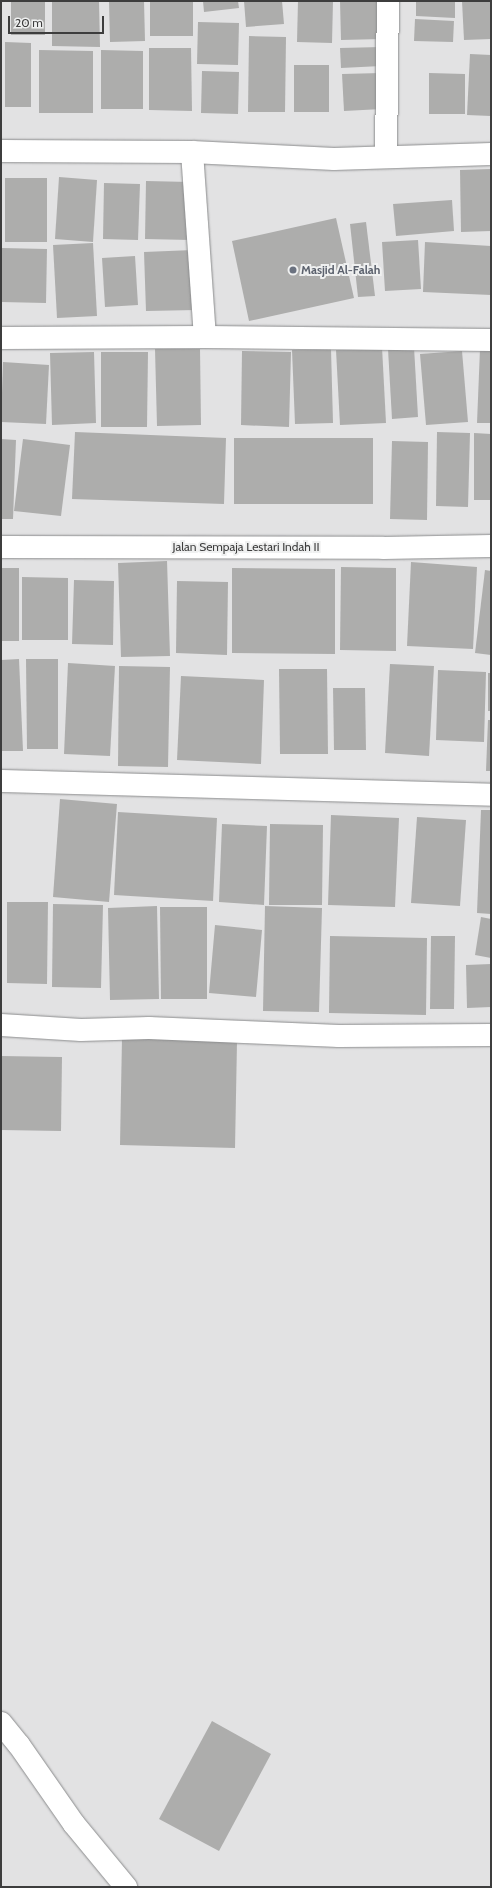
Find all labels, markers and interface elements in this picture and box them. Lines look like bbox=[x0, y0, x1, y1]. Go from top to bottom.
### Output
scale bar bbox=[10, 8, 106, 34]
text: 20 m bbox=[15, 15, 43, 30]
place label: Masjid Al-Falah bbox=[301, 263, 380, 277]
marker: Masjid Al-Falah bbox=[288, 265, 298, 275]
street label: Jalan Sempaja Lestari Indah II bbox=[172, 540, 320, 554]

